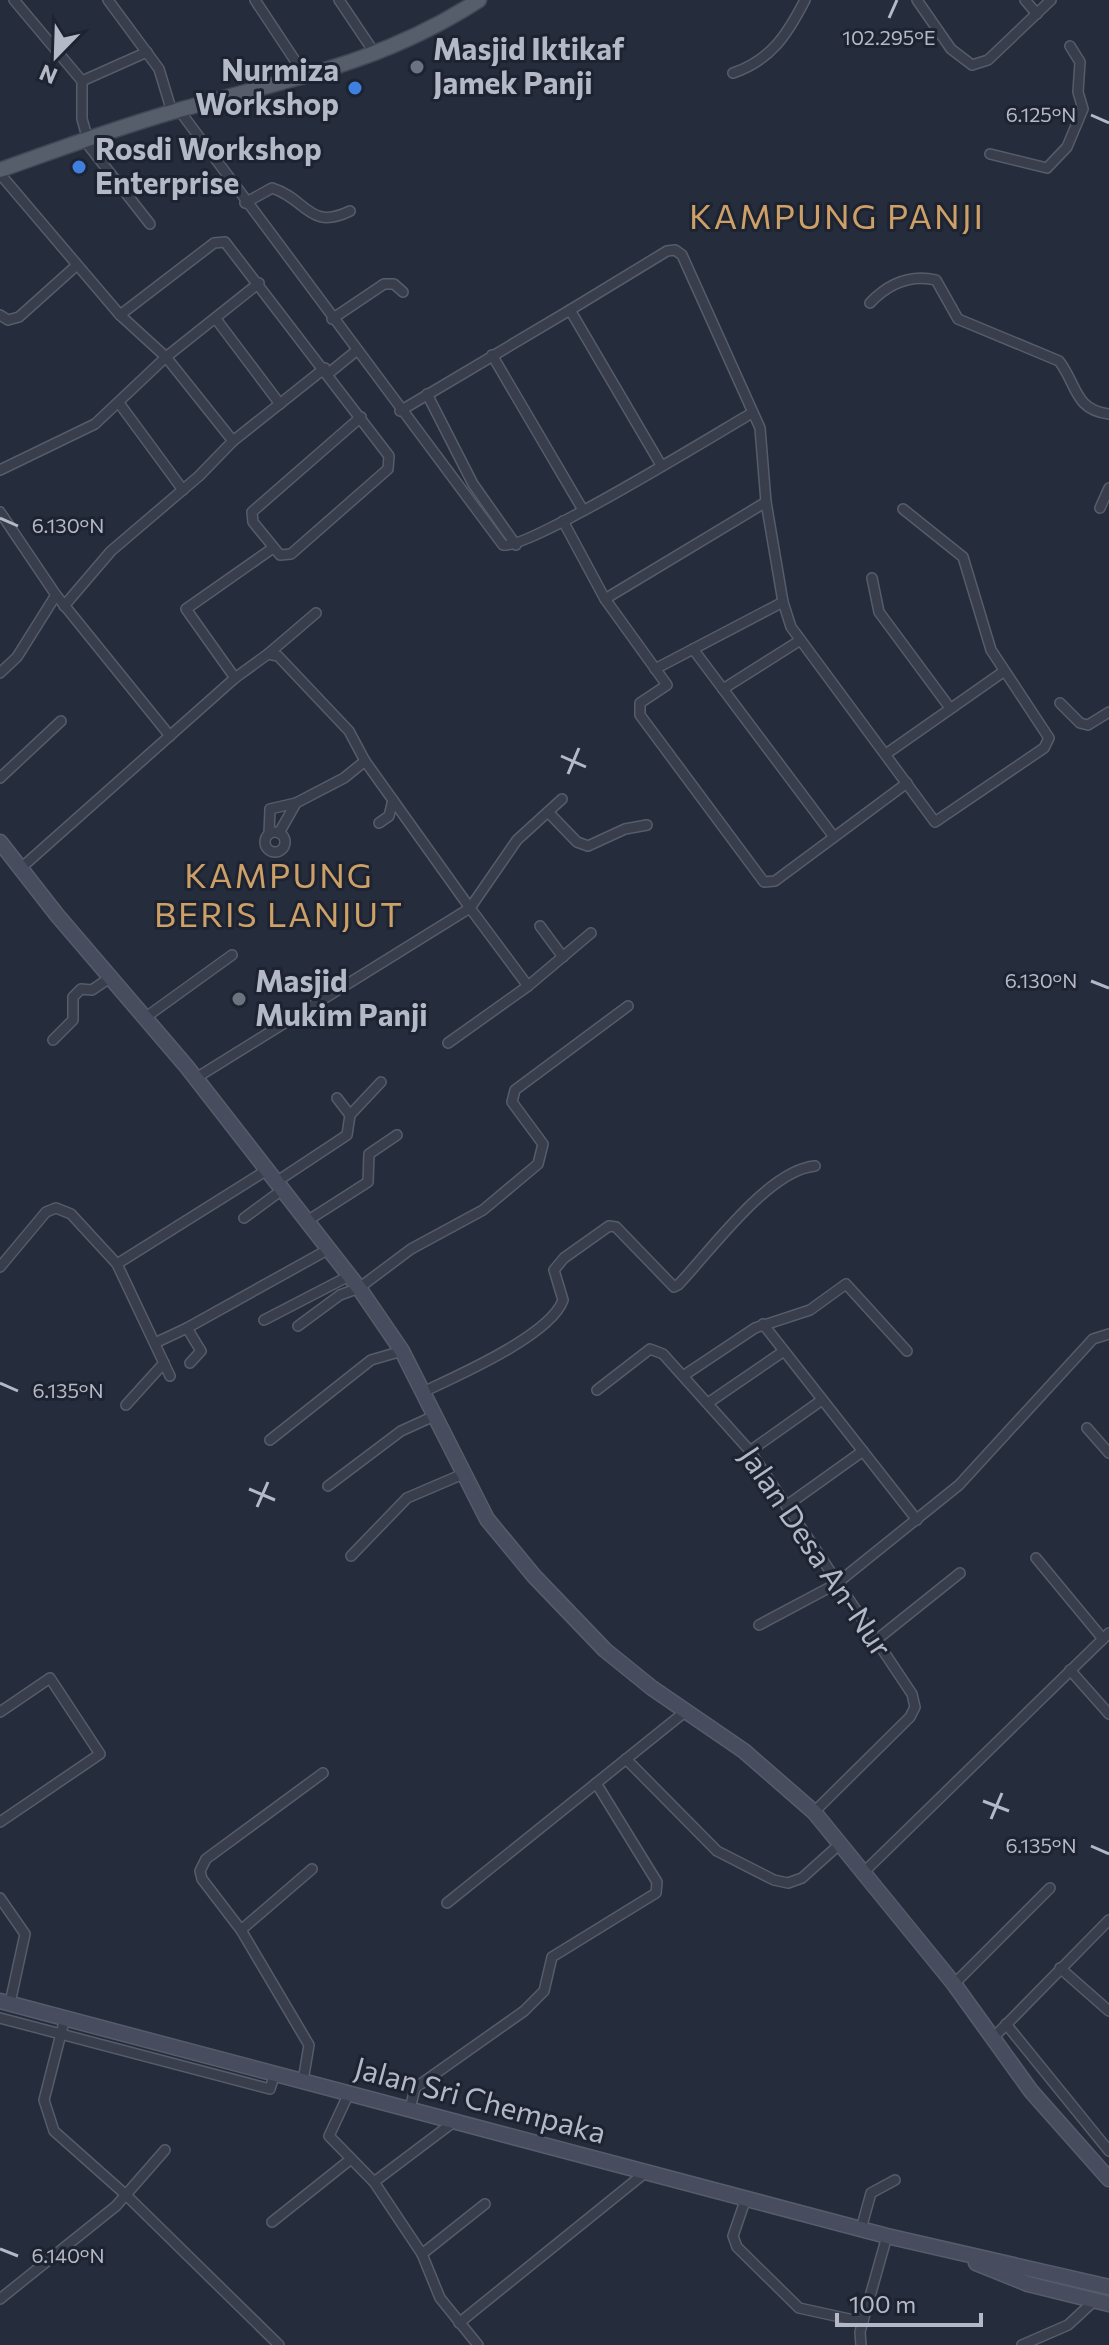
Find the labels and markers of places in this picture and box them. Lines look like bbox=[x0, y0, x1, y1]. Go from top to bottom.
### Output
place label: Masjid Iktikaf Jamek Panji bbox=[433, 29, 625, 100]
place label: Nurmiza Workshop bbox=[195, 50, 339, 121]
marker: Masjid Iktikaf Jamek Panji bbox=[408, 58, 426, 76]
marker: Nurmiza Workshop bbox=[346, 79, 364, 97]
place label: Rosdi Workshop Enterprise bbox=[95, 129, 322, 200]
marker: Rosdi Workshop Enterprise bbox=[70, 158, 88, 176]
place label: Masjid Mukim Panji bbox=[255, 961, 428, 1032]
marker: Masjid Mukim Panji bbox=[230, 990, 248, 1008]

